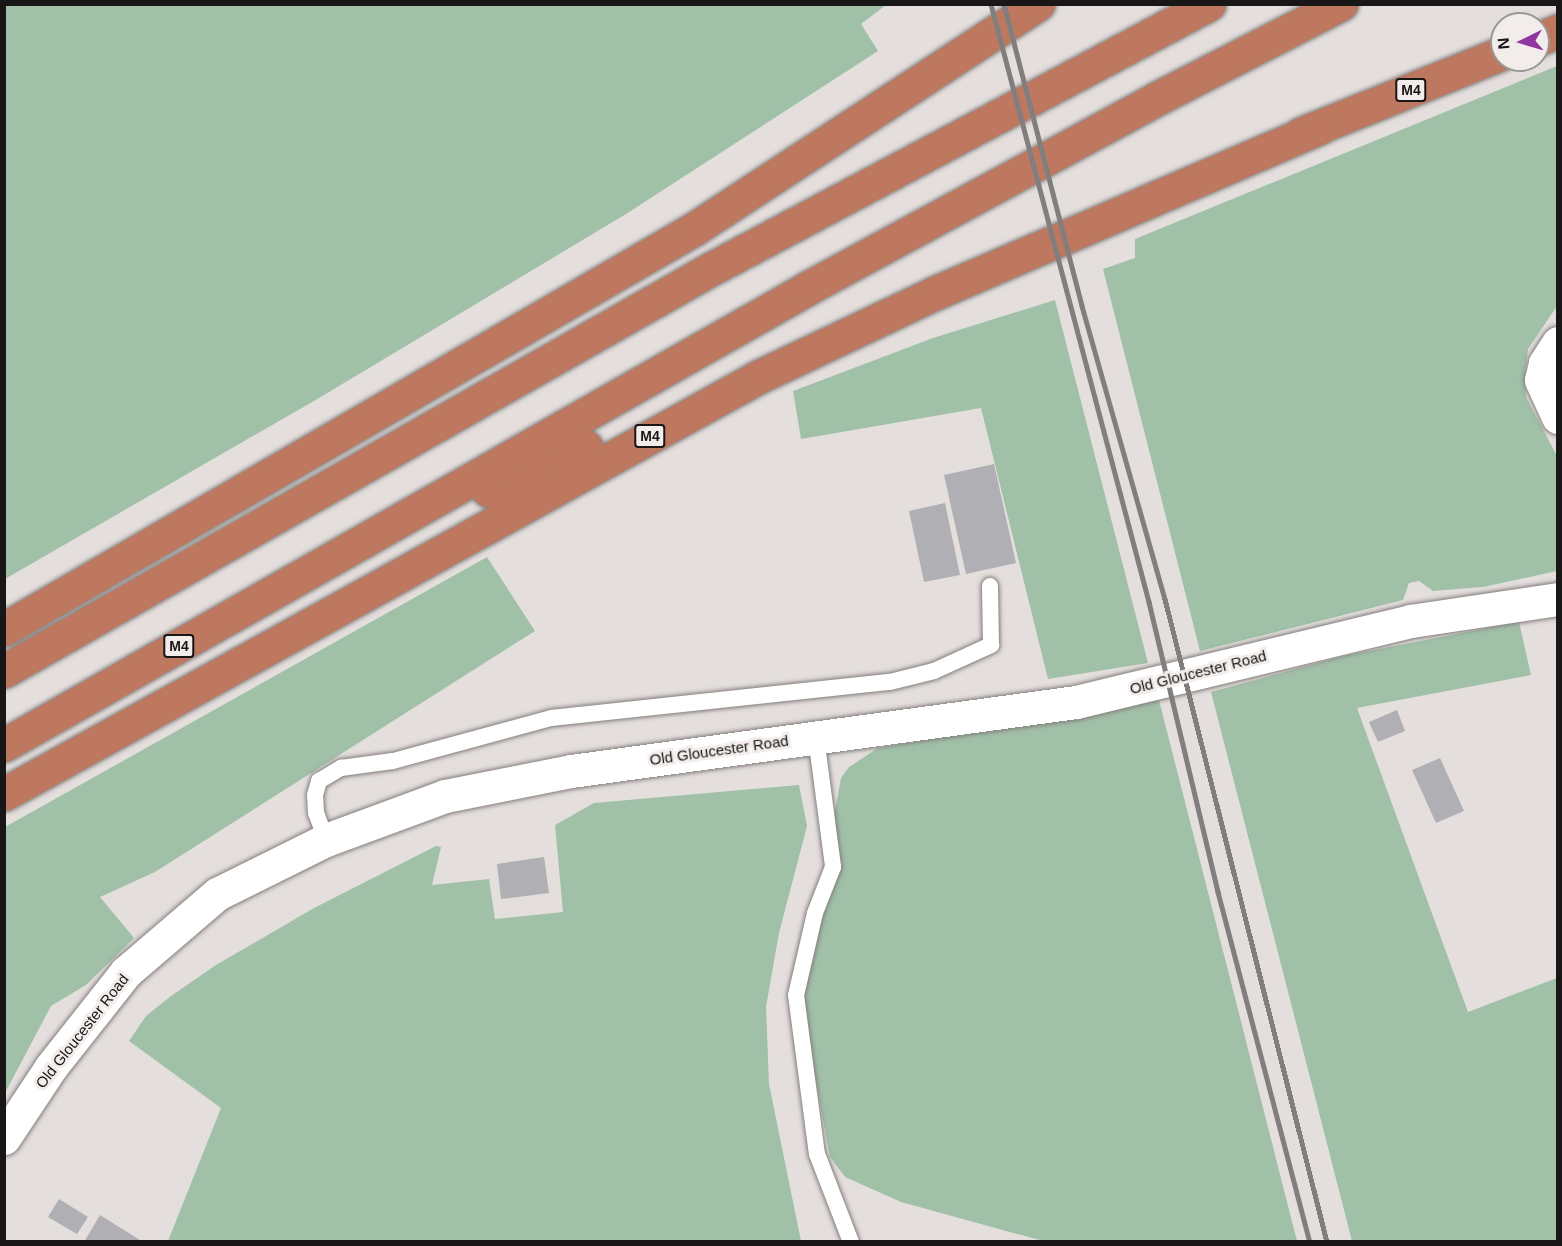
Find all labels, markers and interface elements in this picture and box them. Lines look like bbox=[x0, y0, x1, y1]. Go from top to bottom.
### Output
north arrow bbox=[1490, 12, 1550, 72]
text: N bbox=[1495, 37, 1513, 50]
road number: M4 bbox=[1394, 79, 1428, 101]
road number: M4 bbox=[634, 425, 666, 447]
road number: M4 bbox=[162, 635, 195, 657]
street label: Old Gloucester Road bbox=[1128, 646, 1268, 698]
street label: Old Gloucester Road bbox=[648, 731, 790, 769]
street label: Old Gloucester Road bbox=[32, 970, 132, 1092]

